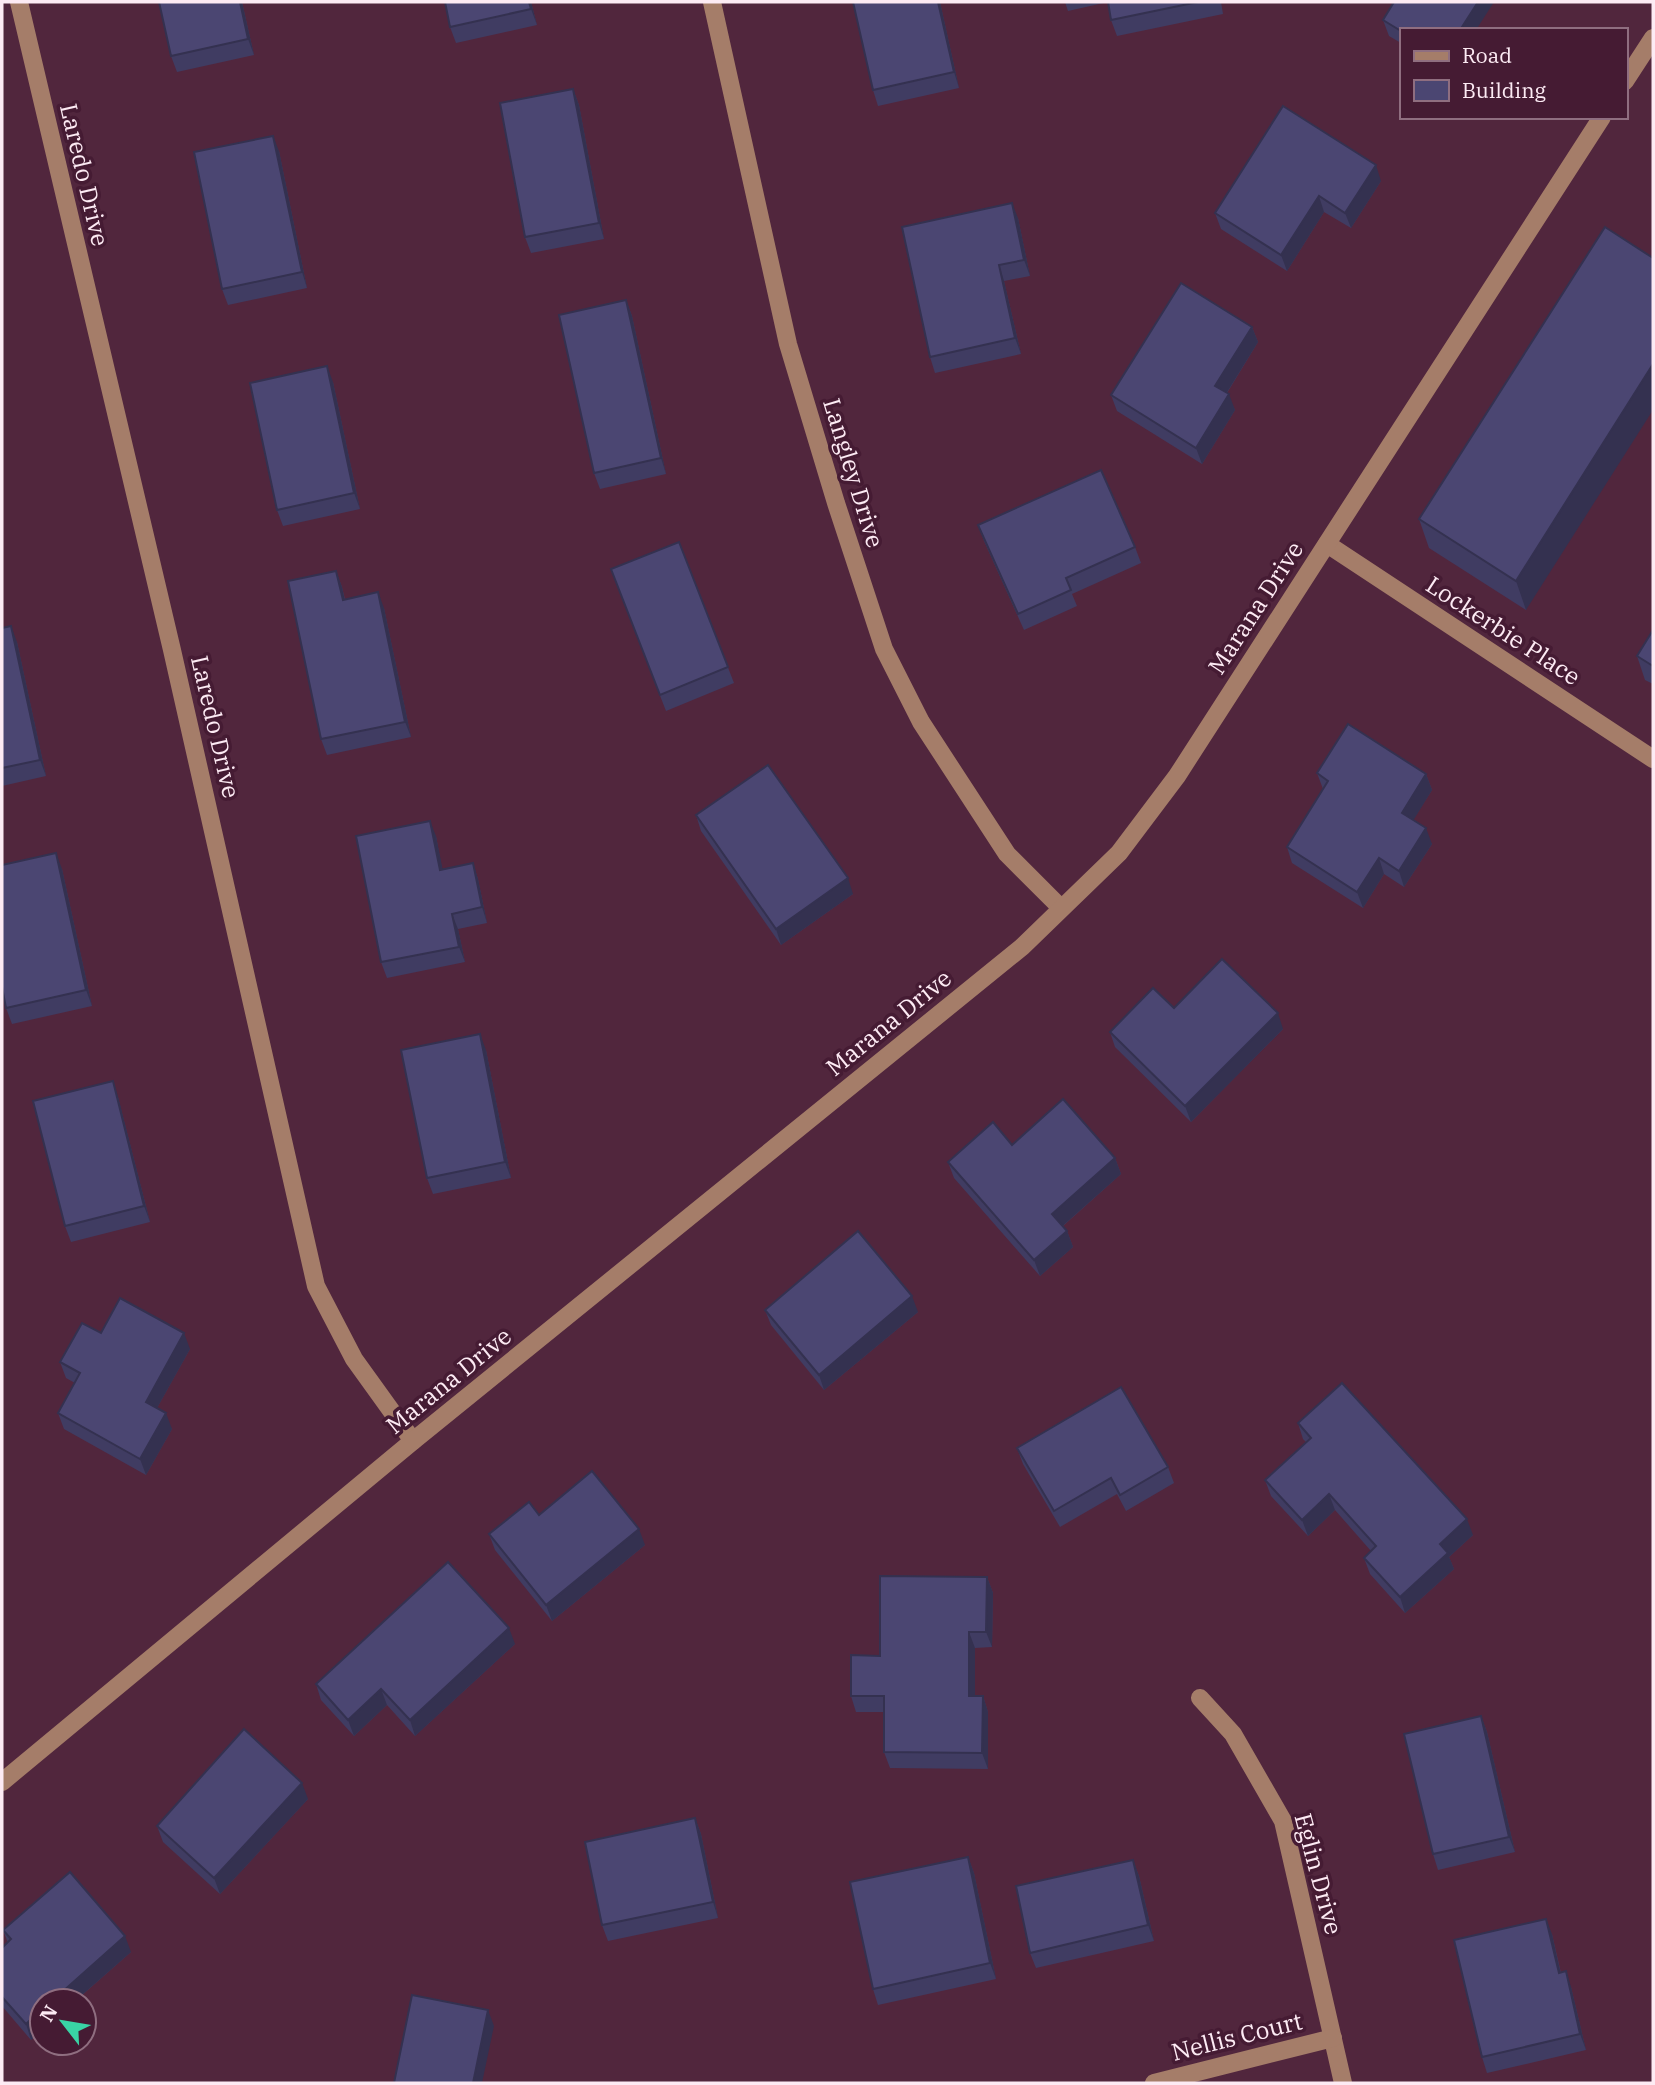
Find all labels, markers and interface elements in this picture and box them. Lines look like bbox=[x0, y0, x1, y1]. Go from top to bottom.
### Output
legend bbox=[1400, 28, 1627, 119]
text: Road bbox=[1462, 41, 1512, 69]
text: Building bbox=[1462, 76, 1547, 104]
street label: Laredo Drive bbox=[53, 100, 117, 249]
street label: Langley Drive bbox=[816, 394, 892, 551]
street label: Marana Drive bbox=[1200, 535, 1310, 680]
street label: Lockerbie Place bbox=[1420, 568, 1587, 692]
street label: Laredo Drive bbox=[184, 652, 248, 801]
street label: Marana Drive bbox=[819, 962, 958, 1083]
street label: Marana Drive bbox=[379, 1320, 518, 1441]
street label: Eglin Drive bbox=[1287, 1809, 1351, 1938]
north arrow bbox=[28, 1987, 98, 2057]
text: N bbox=[34, 2001, 63, 2026]
street label: Nellis Court bbox=[1168, 2004, 1306, 2068]

